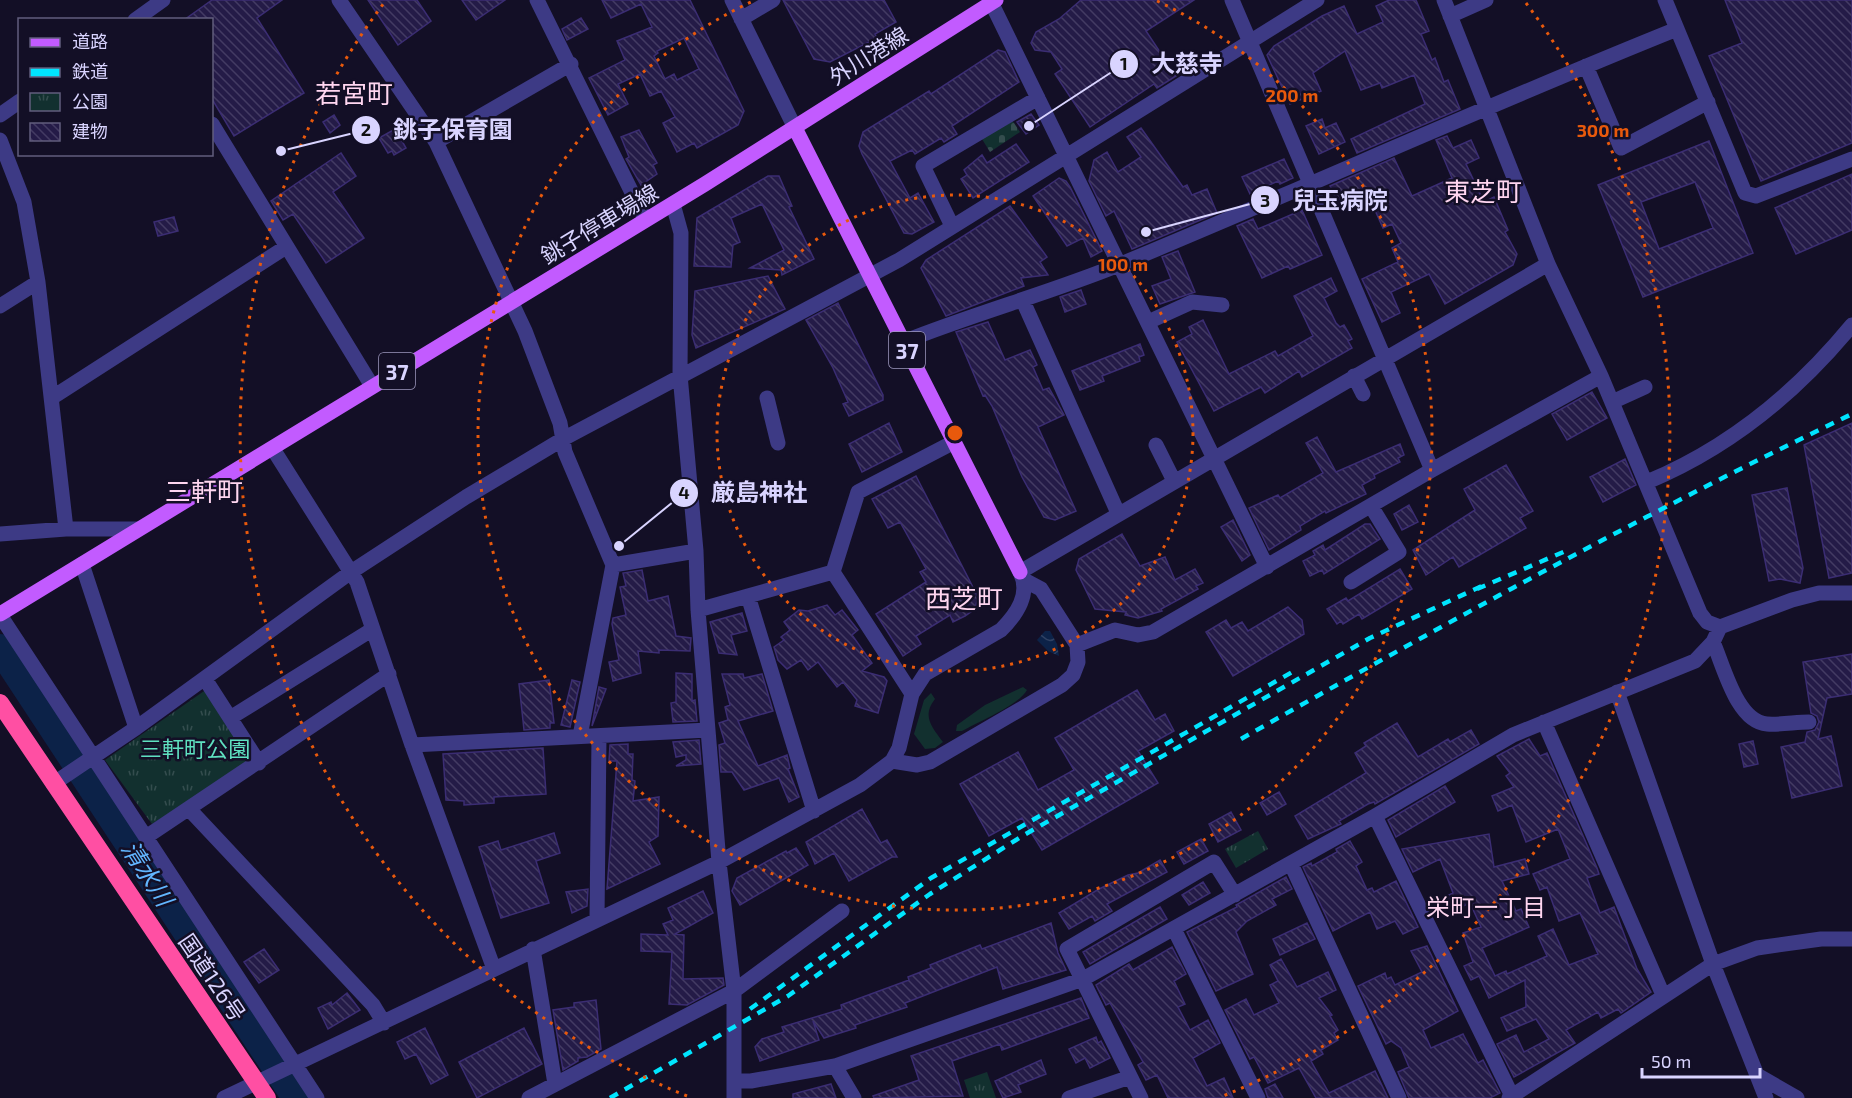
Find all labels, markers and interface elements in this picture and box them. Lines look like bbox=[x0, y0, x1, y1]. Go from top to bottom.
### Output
legend bbox=[18, 18, 213, 156]
street label: 外川港線 bbox=[824, 21, 912, 89]
text: 道路 bbox=[72, 30, 108, 52]
callout: 大慈寺 bbox=[1109, 43, 1235, 85]
text: 大慈寺 bbox=[1151, 48, 1223, 77]
text: 1 bbox=[1120, 52, 1128, 74]
text: 鉄道 bbox=[72, 60, 108, 82]
district label: 若宮町 bbox=[315, 77, 393, 108]
text: 200 m bbox=[1266, 84, 1318, 106]
text: 公園 bbox=[72, 90, 108, 112]
callout: 銚子保育園 bbox=[351, 109, 525, 151]
text: 銚子保育園 bbox=[393, 114, 513, 143]
text: 2 bbox=[361, 118, 371, 140]
text: 300 m bbox=[1577, 119, 1629, 141]
text: 建物 bbox=[72, 120, 108, 142]
district label: 東芝町 bbox=[1444, 175, 1522, 206]
street label: 銚子停車場線 bbox=[536, 178, 662, 268]
callout: 兒玉病院 bbox=[1250, 179, 1400, 221]
text: 兒玉病院 bbox=[1292, 185, 1388, 214]
text: 3 bbox=[1260, 189, 1270, 211]
text: 100 m bbox=[1098, 253, 1148, 275]
road number: 37 bbox=[889, 332, 925, 368]
road number: 37 bbox=[379, 353, 415, 389]
centre of rings bbox=[945, 423, 965, 443]
callout: 厳島神社 bbox=[669, 472, 819, 514]
district label: 三軒町 bbox=[165, 475, 243, 506]
text: 厳島神社 bbox=[711, 477, 807, 506]
text: 4 bbox=[678, 481, 690, 503]
district label: 西芝町 bbox=[925, 582, 1003, 613]
park label: 三軒町公園 bbox=[140, 735, 250, 761]
water label: 清水川 bbox=[116, 835, 181, 914]
district label: 栄町一丁目 bbox=[1426, 892, 1546, 921]
street label: 国道126号 bbox=[174, 928, 252, 1026]
scale bar bbox=[1642, 1041, 1760, 1079]
text: 50 m bbox=[1651, 1050, 1691, 1072]

